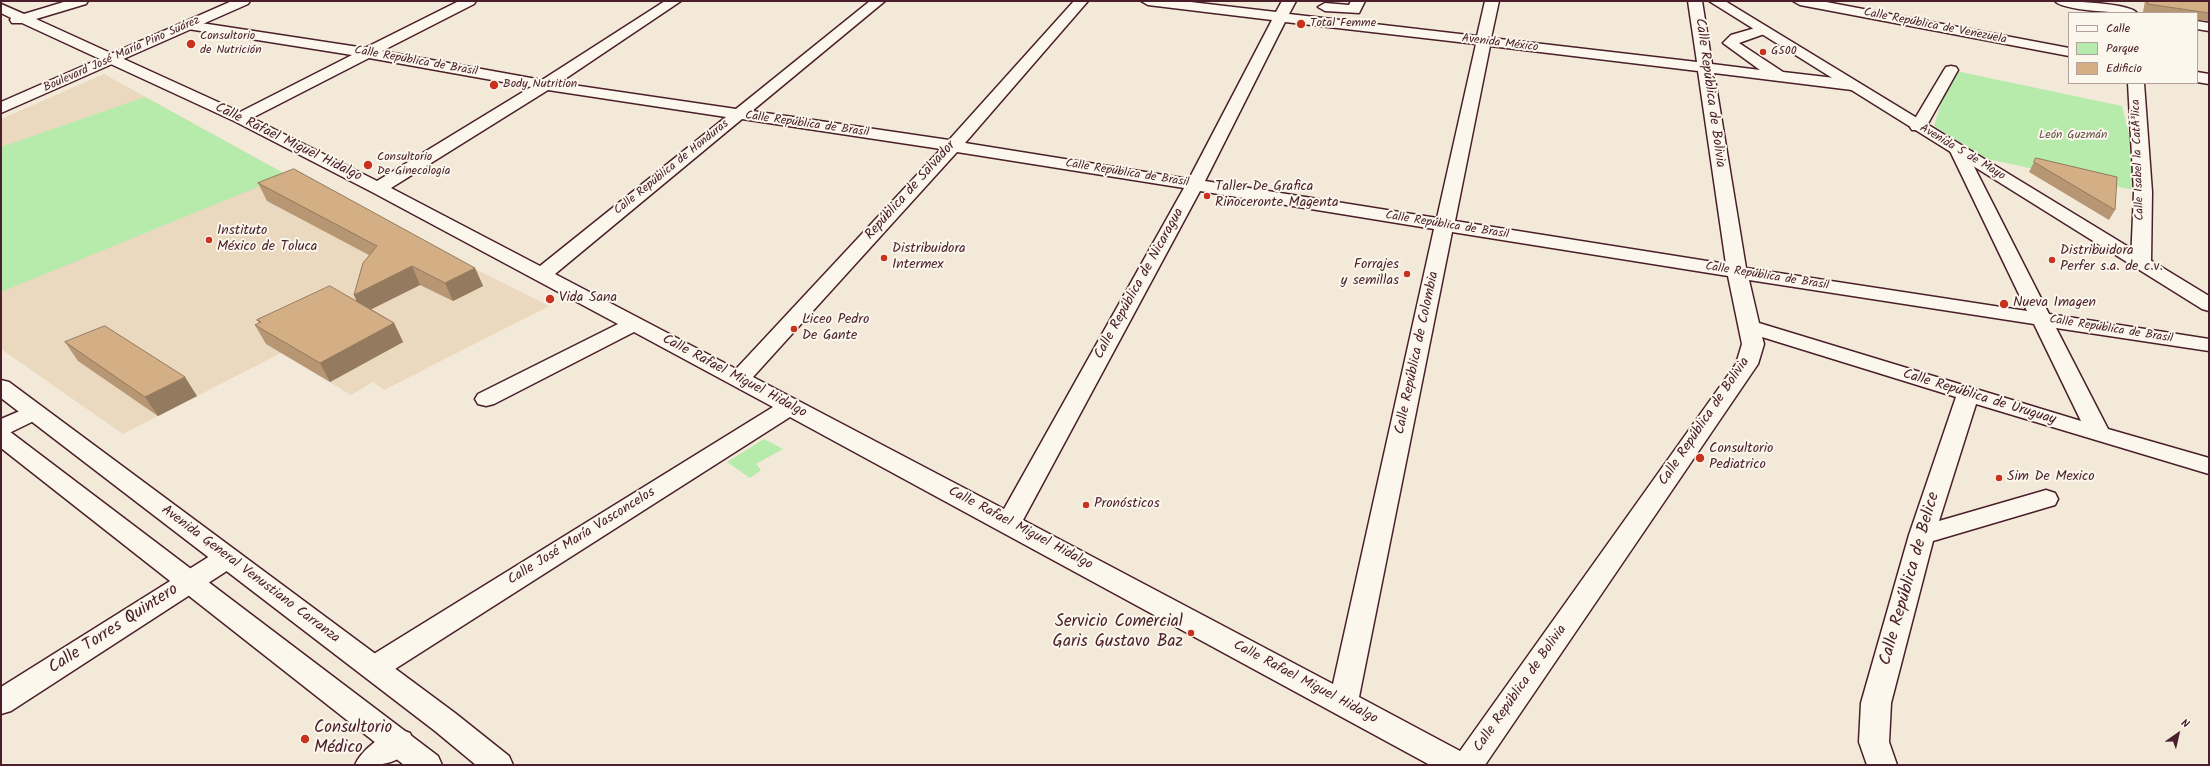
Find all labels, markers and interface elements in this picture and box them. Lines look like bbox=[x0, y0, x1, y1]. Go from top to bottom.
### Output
street label: Calle República de Venezuela bbox=[1862, 6, 2008, 48]
legend bbox=[2068, 12, 2198, 84]
street label: Boulevard José María Pino Suárez bbox=[42, 14, 202, 96]
place label: Total Femme bbox=[1310, 17, 1376, 31]
street label: Calle República de Bolivia bbox=[1690, 17, 1728, 169]
marker: Total Femme bbox=[1295, 18, 1307, 30]
text: Calle bbox=[2106, 19, 2130, 38]
place label: Consultorio de Nutrición bbox=[200, 30, 262, 58]
street label: Avenida México bbox=[1461, 32, 1539, 56]
marker: Consultorio de Nutrición bbox=[185, 38, 197, 50]
text: Parque bbox=[2106, 39, 2139, 58]
street label: Calle República de Brasil bbox=[353, 44, 479, 80]
place label: G500 bbox=[1771, 45, 1797, 59]
marker: G500 bbox=[1758, 47, 1768, 57]
text: Edificio bbox=[2106, 59, 2142, 78]
place label: Body Nutrition bbox=[503, 78, 577, 92]
marker: Body Nutrition bbox=[488, 79, 500, 91]
street label: Calle Isabel la CatÃ³lica bbox=[2130, 99, 2148, 221]
street label: Calle Rafael Miguel Hidalgo bbox=[212, 100, 364, 186]
street label: Calle República de Brasil bbox=[744, 109, 870, 141]
street label: Calle República de Honduras bbox=[612, 117, 732, 219]
street label: Avenida 5 de Mayo bbox=[1917, 122, 2007, 184]
park label: León Guzmán bbox=[2039, 129, 2107, 143]
street label: República de Salvador bbox=[862, 138, 960, 244]
place label: Consultorio De Ginecologia bbox=[377, 151, 450, 179]
street label: Calle República de Brasil bbox=[1064, 157, 1190, 191]
marker: Consultorio De Ginecologia bbox=[362, 159, 374, 171]
place label: Taller De Grafica Rinoceronte Magenta bbox=[1215, 180, 1339, 212]
marker: Taller De Grafica Rinoceronte Magenta bbox=[1202, 191, 1212, 201]
street label: Calle República de Nicaragua bbox=[1091, 206, 1189, 362]
street label: Calle República de Brasil bbox=[1384, 209, 1510, 243]
place label: Instituto México de Toluca bbox=[217, 224, 317, 256]
marker: Instituto México de Toluca bbox=[204, 235, 214, 245]
place label: Distribuidora Intermex bbox=[892, 242, 966, 274]
place label: Distribuidora Perfer s.a. de c.v. bbox=[2060, 244, 2163, 276]
marker: Distribuidora Intermex bbox=[879, 253, 889, 263]
marker: Distribuidora Perfer s.a. de c.v. bbox=[2047, 255, 2057, 265]
place label: Forrajes y semillas bbox=[1341, 258, 1399, 290]
street label: Calle República de Brasil bbox=[1704, 260, 1830, 294]
marker: Forrajes y semillas bbox=[1402, 269, 1412, 279]
street label: Calle República de Colombia bbox=[1393, 270, 1443, 436]
place label: Vida Sana bbox=[559, 291, 617, 307]
marker: Vida Sana bbox=[544, 293, 556, 305]
place label: Nueva Imagen bbox=[2013, 296, 2096, 312]
marker: Nueva Imagen bbox=[1998, 298, 2010, 310]
place label: Liceo Pedro De Gante bbox=[802, 313, 869, 346]
street label: Calle República de Brasil bbox=[2048, 313, 2174, 347]
marker: Liceo Pedro De Gante bbox=[789, 324, 799, 334]
street label: Calle Rafael Miguel Hidalgo bbox=[659, 332, 809, 422]
street label: Calle República de Bolivia bbox=[1656, 355, 1754, 489]
street label: Calle República de Uruguay bbox=[1900, 367, 2058, 429]
place label: Consultorio Pediatrico bbox=[1709, 442, 1773, 474]
marker: Consultorio Pediatrico bbox=[1694, 452, 1706, 464]
place label: Sim De Mexico bbox=[2007, 470, 2095, 486]
marker: Sim De Mexico bbox=[1994, 473, 2004, 483]
street label: Calle Rafael Miguel Hidalgo bbox=[945, 484, 1095, 574]
street label: Calle José María Vasconcelos bbox=[505, 485, 659, 589]
street label: Calle República de Belice bbox=[1877, 490, 1945, 668]
place label: Pronósticos bbox=[1094, 497, 1160, 513]
marker: Pronósticos bbox=[1081, 500, 1091, 510]
street label: Avenida General Venustiano Carranza bbox=[157, 502, 343, 648]
street label: Calle Torres Quintero bbox=[45, 580, 183, 680]
place label: Servicio Comercial Garis Gustavo Baz bbox=[1053, 613, 1183, 653]
street label: Calle República de Bolivia bbox=[1471, 622, 1571, 756]
marker: Servicio Comercial Garis Gustavo Baz bbox=[1186, 628, 1196, 638]
street label: Calle Rafael Miguel Hidalgo bbox=[1230, 638, 1380, 728]
north arrow bbox=[2158, 714, 2198, 754]
text: N bbox=[2177, 715, 2193, 733]
place label: Consultorio Médico bbox=[314, 719, 392, 759]
marker: Consultorio Médico bbox=[299, 733, 311, 745]

